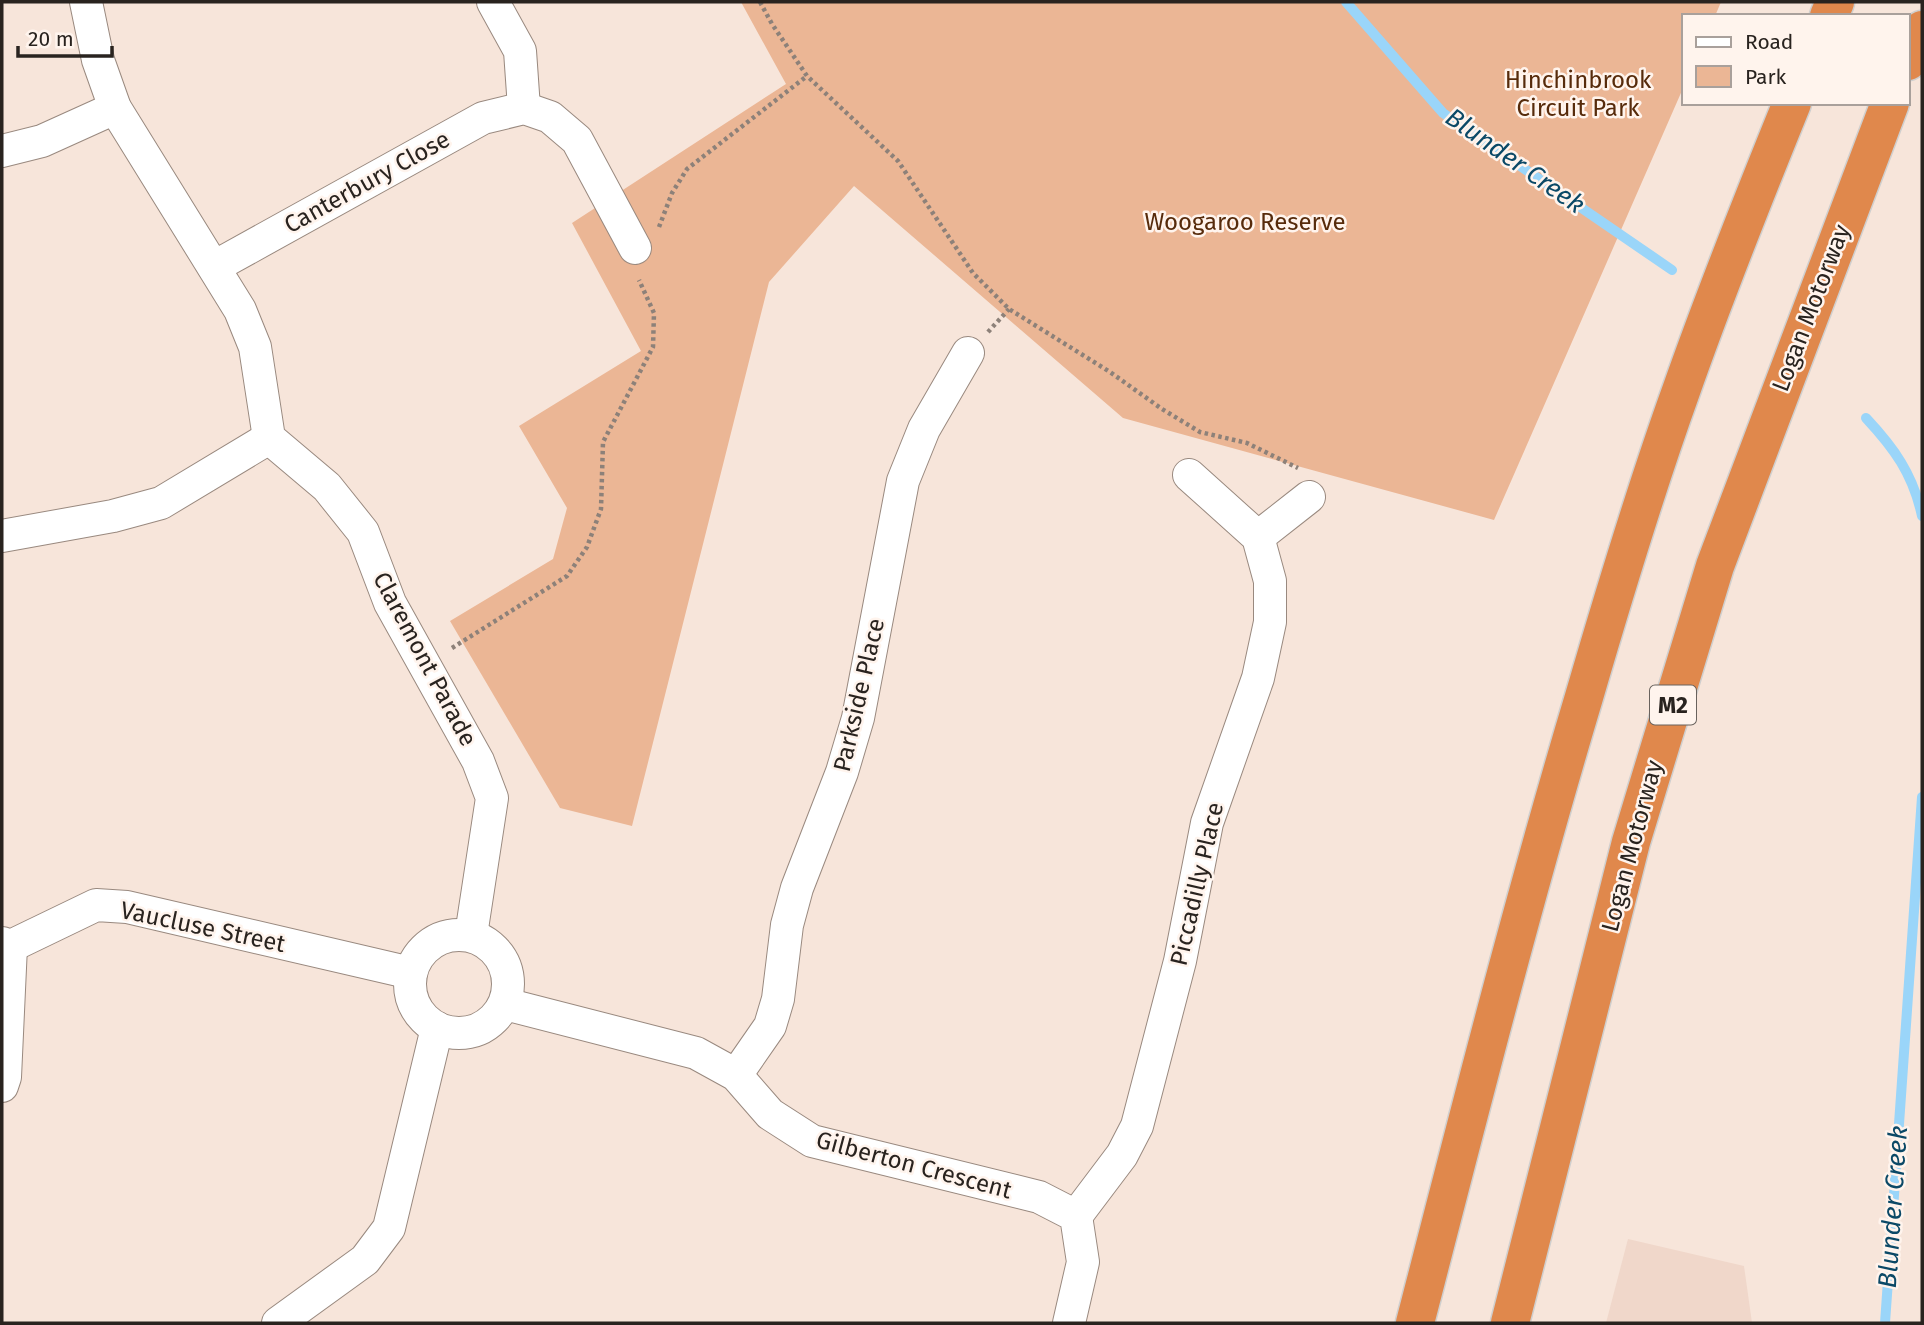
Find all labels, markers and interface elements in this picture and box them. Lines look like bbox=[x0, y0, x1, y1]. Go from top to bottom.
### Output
scale bar bbox=[18, 14, 112, 58]
legend bbox=[1682, 14, 1910, 105]
text: 20 m bbox=[28, 26, 74, 52]
text: Road bbox=[1745, 29, 1793, 55]
text: Park bbox=[1745, 64, 1787, 90]
park label: Hinchinbrook Circuit Park bbox=[1505, 66, 1652, 122]
water label: Blunder Creek bbox=[1439, 102, 1591, 220]
street label: Canterbury Close bbox=[279, 125, 455, 239]
park label: Woogaroo Reserve bbox=[1144, 208, 1346, 236]
street label: Logan Motorway bbox=[1766, 220, 1856, 395]
street label: Claremont Parade bbox=[367, 567, 483, 751]
street label: Parkside Place bbox=[828, 616, 890, 774]
road number: M2 bbox=[1650, 685, 1696, 724]
street label: Logan Motorway bbox=[1596, 757, 1668, 935]
street label: Piccadilly Place bbox=[1165, 800, 1229, 968]
street label: Vaucluse Street bbox=[118, 896, 288, 958]
street label: Gilberton Crescent bbox=[813, 1125, 1015, 1205]
water label: Blunder Creek bbox=[1872, 1125, 1914, 1289]

